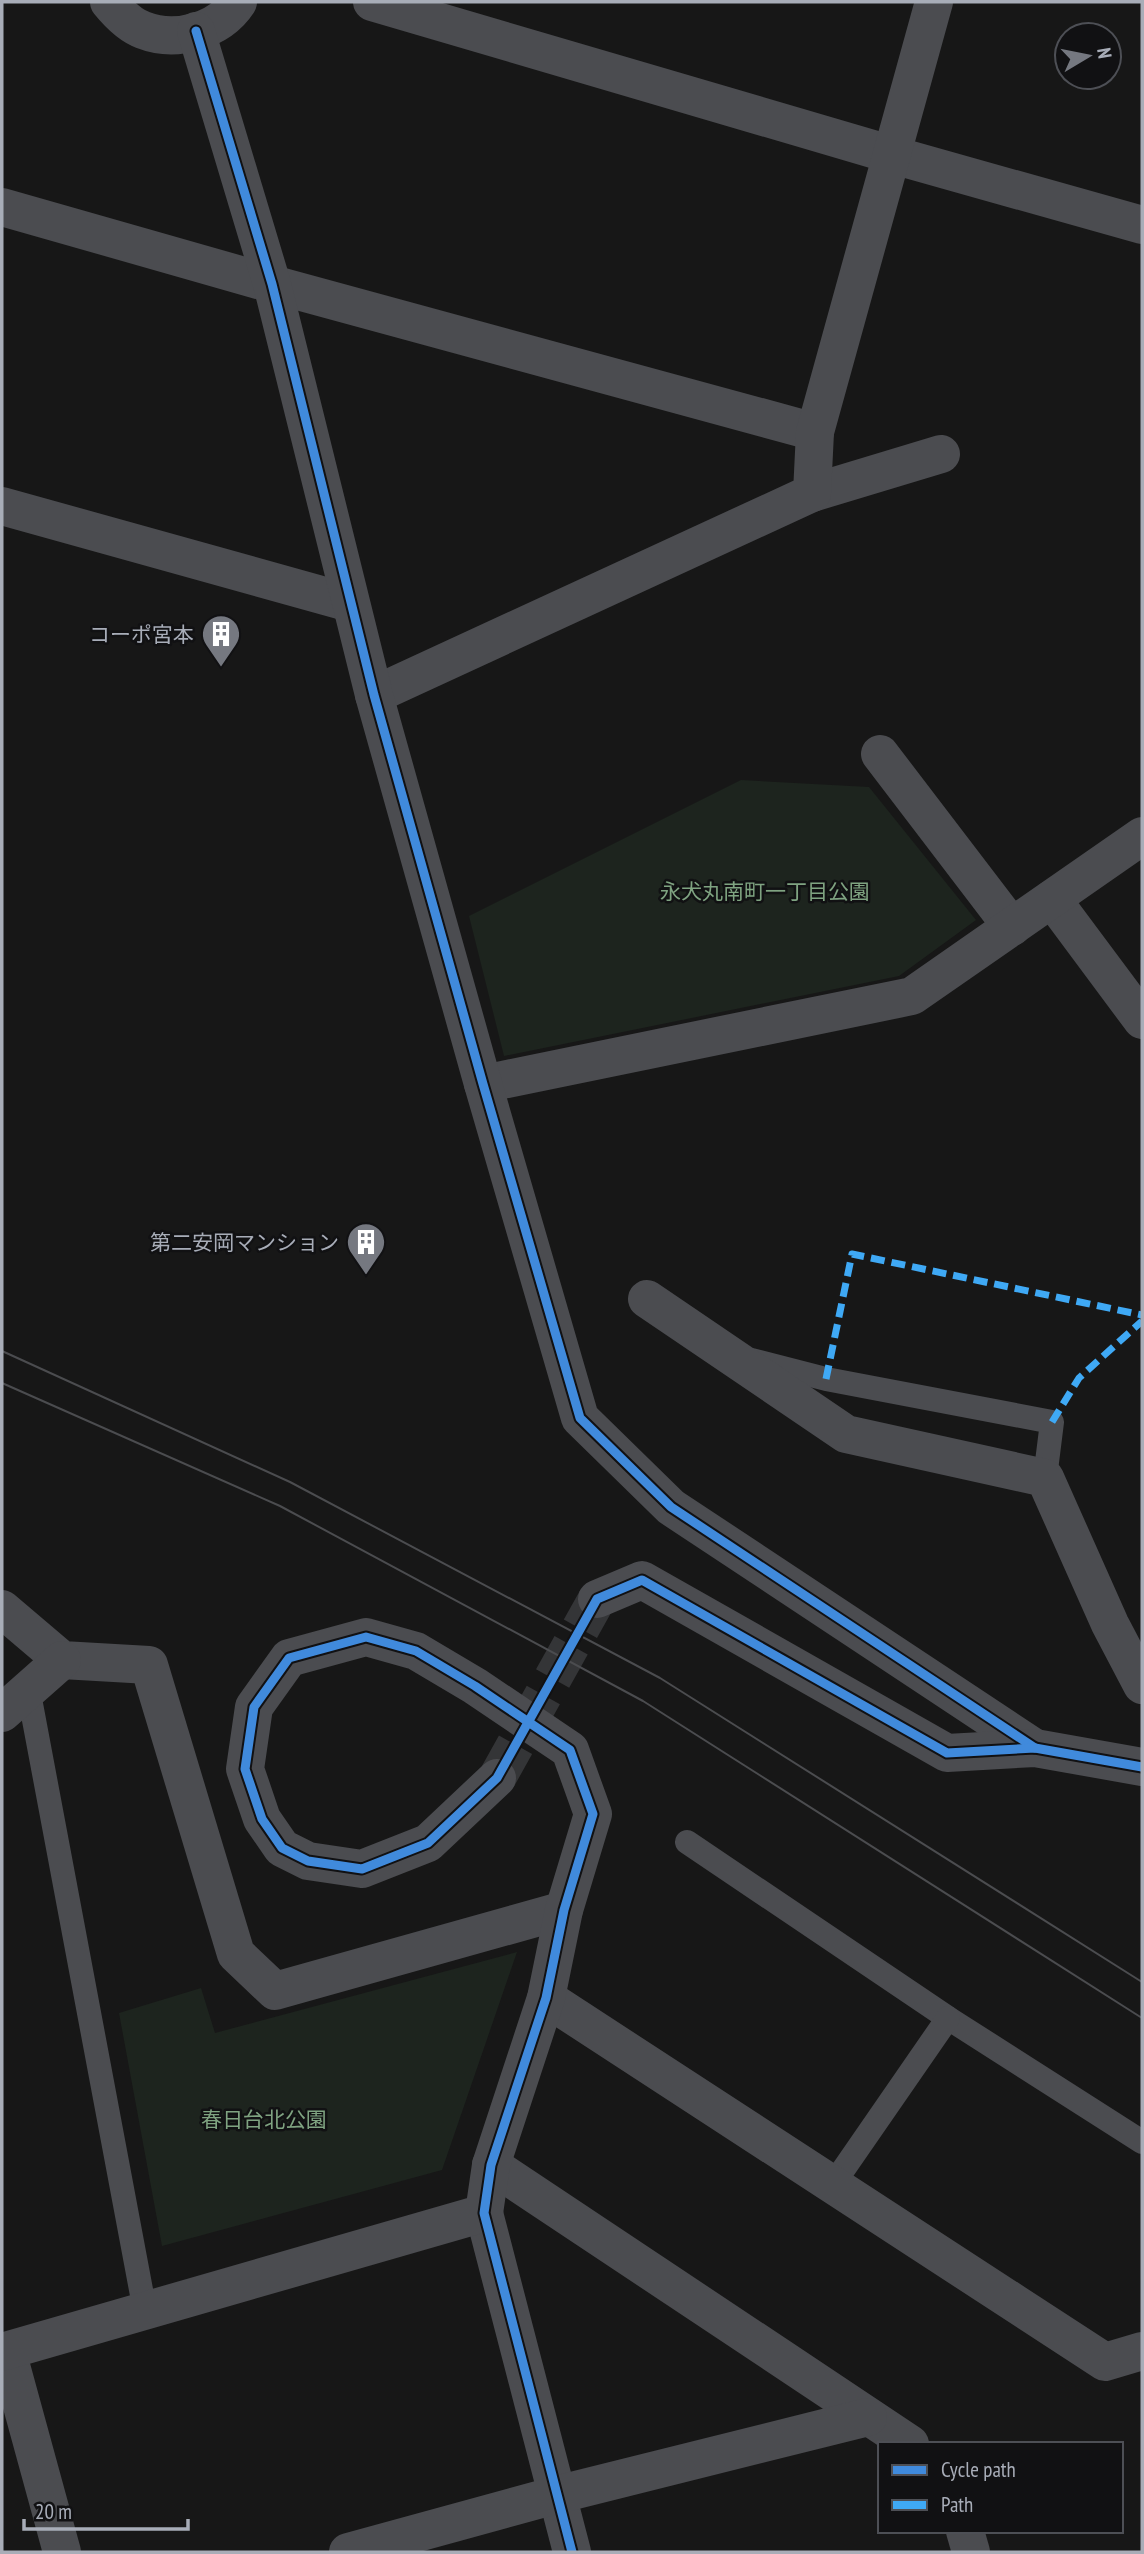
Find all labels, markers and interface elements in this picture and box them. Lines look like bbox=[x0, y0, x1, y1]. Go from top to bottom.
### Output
north arrow bbox=[1053, 21, 1123, 91]
text: N bbox=[1092, 46, 1117, 60]
building icon: コーポ宮本 bbox=[200, 613, 242, 668]
place label: コーポ宮本 bbox=[89, 621, 194, 648]
park label: 永犬丸南町一丁目公園 bbox=[660, 878, 870, 905]
building icon: 第二安岡マンション bbox=[345, 1221, 387, 1276]
place label: 第二安岡マンション bbox=[150, 1229, 339, 1256]
park label: 春日台北公園 bbox=[201, 2106, 327, 2133]
legend bbox=[878, 2442, 1123, 2533]
text: Cycle path bbox=[941, 2456, 1016, 2483]
scale bar bbox=[24, 2488, 189, 2532]
text: Path bbox=[941, 2491, 973, 2518]
text: 20 m bbox=[35, 2498, 72, 2525]

